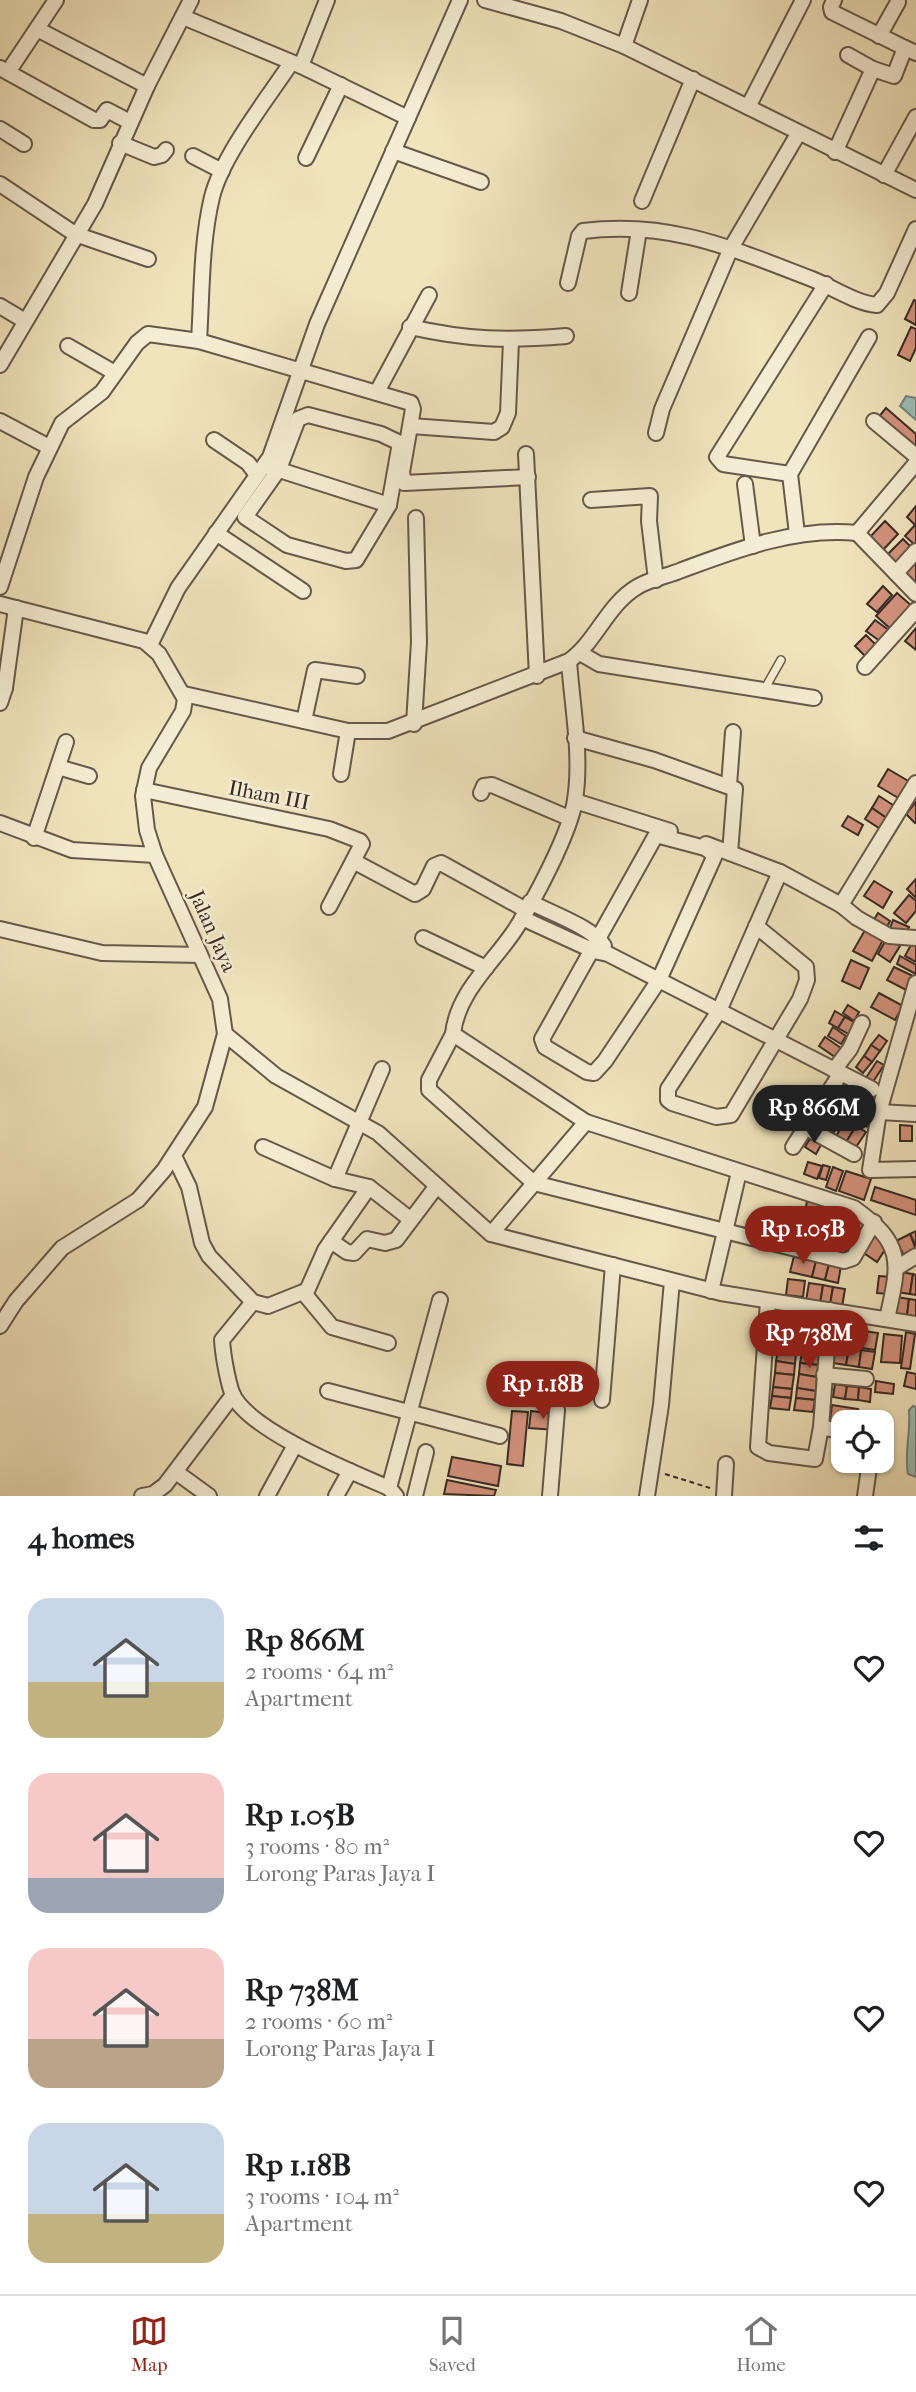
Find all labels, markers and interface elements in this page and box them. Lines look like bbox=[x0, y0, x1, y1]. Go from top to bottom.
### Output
street label: Ilham III bbox=[226, 775, 312, 815]
street label: Jalan Jaya bbox=[184, 885, 242, 976]
pin: Rp 866M bbox=[749, 1086, 879, 1145]
text: Rp 866M bbox=[768, 1094, 860, 1121]
pin: Rp 1.05B bbox=[731, 1206, 875, 1266]
text: Rp 1.05B bbox=[761, 1215, 845, 1242]
pin: Rp 738M bbox=[744, 1310, 874, 1370]
text: Rp 738M bbox=[765, 1319, 853, 1346]
pin: Rp 1.18B bbox=[471, 1362, 615, 1421]
text: Rp 1.18B bbox=[502, 1370, 584, 1397]
map controls bbox=[831, 1410, 894, 1473]
button: locate bbox=[831, 1410, 894, 1473]
icon: filters bbox=[850, 1519, 888, 1557]
text: 4 homes bbox=[28, 1521, 135, 1556]
text: Rp 866M bbox=[245, 1623, 364, 1658]
icon: home bbox=[84, 1626, 168, 1710]
icon: heart bbox=[850, 1649, 888, 1687]
text: 2 rooms · 64 m² bbox=[245, 1658, 393, 1685]
text: Apartment bbox=[245, 1685, 353, 1712]
text: Rp 1.05B bbox=[245, 1798, 355, 1833]
icon: home bbox=[84, 1801, 168, 1885]
icon: heart bbox=[850, 1824, 888, 1862]
text: 3 rooms · 80 m² bbox=[245, 1833, 389, 1860]
text: Lorong Paras Jaya I bbox=[245, 1860, 435, 1887]
text: Rp 738M bbox=[245, 1973, 359, 2008]
icon: home bbox=[84, 1976, 168, 2060]
icon: heart bbox=[850, 1999, 888, 2037]
text: 2 rooms · 60 m² bbox=[245, 2008, 392, 2035]
text: Lorong Paras Jaya I bbox=[245, 2035, 435, 2062]
text: Rp 1.18B bbox=[245, 2148, 351, 2183]
icon: home bbox=[84, 2151, 168, 2235]
icon: heart bbox=[850, 2174, 888, 2212]
text: 3 rooms · 104 m² bbox=[245, 2183, 399, 2210]
text: Apartment bbox=[245, 2210, 353, 2237]
tab: Map bbox=[130, 2312, 168, 2376]
tab: Saved bbox=[429, 2312, 476, 2376]
tab: Home bbox=[736, 2312, 786, 2376]

